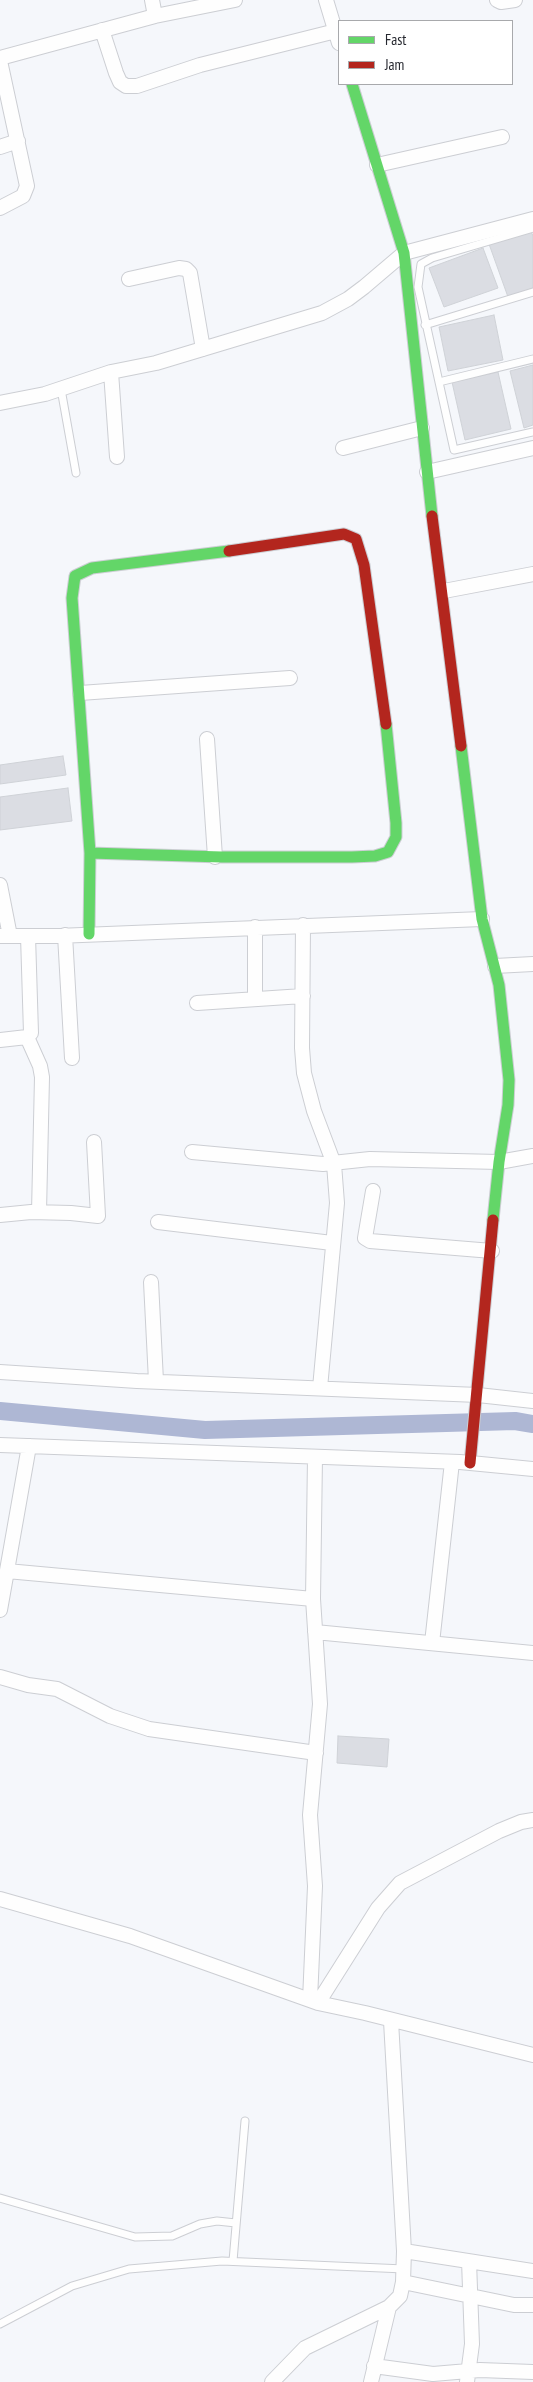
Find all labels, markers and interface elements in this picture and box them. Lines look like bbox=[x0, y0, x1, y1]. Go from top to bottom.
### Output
legend bbox=[338, 20, 513, 85]
text: Fast bbox=[385, 30, 406, 49]
text: Jam bbox=[385, 55, 404, 74]

